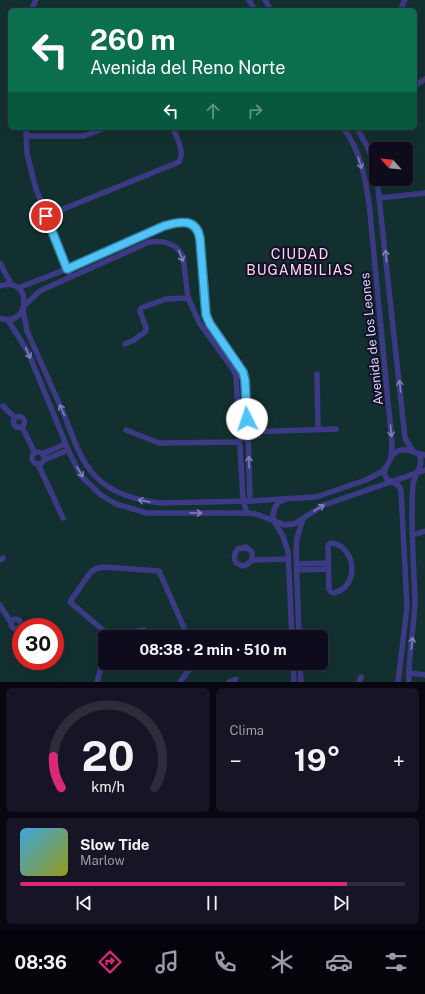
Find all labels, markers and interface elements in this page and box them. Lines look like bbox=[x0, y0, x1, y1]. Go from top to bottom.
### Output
text: 260 m bbox=[90, 23, 176, 56]
icon: left bbox=[24, 24, 76, 76]
text: Avenida del Reno Norte bbox=[90, 57, 285, 78]
icon: left bbox=[160, 100, 182, 122]
icon: ahead bbox=[202, 100, 224, 122]
icon: right bbox=[244, 100, 266, 122]
north arrow bbox=[369, 142, 413, 186]
map controls bbox=[369, 142, 413, 186]
one-way arrow bbox=[357, 157, 365, 169]
pin bbox=[29, 199, 63, 233]
icon: arrive bbox=[35, 205, 57, 227]
district label: CIUDAD BUGAMBILIAS bbox=[246, 246, 354, 278]
one-way arrow bbox=[178, 250, 186, 262]
one-way arrow bbox=[382, 250, 390, 263]
street label: Avenida de los Leones bbox=[357, 272, 386, 406]
one-way arrow bbox=[25, 347, 32, 359]
one-way arrow bbox=[396, 380, 403, 393]
position arrow bbox=[226, 398, 268, 440]
one-way arrow bbox=[58, 404, 65, 416]
one-way arrow bbox=[388, 424, 395, 437]
one-way arrow bbox=[245, 456, 253, 469]
one-way arrow bbox=[76, 466, 84, 478]
one-way arrow bbox=[138, 496, 151, 504]
one-way arrow bbox=[313, 504, 325, 512]
one-way arrow bbox=[189, 509, 202, 517]
speed limit sign: 30 bbox=[12, 618, 64, 670]
one-way arrow bbox=[408, 637, 416, 650]
text: 08:38 · 2 min · 510 m bbox=[139, 641, 287, 658]
text: Clima bbox=[230, 723, 264, 738]
text: 20 bbox=[81, 731, 134, 780]
text: 19° bbox=[294, 742, 341, 778]
text: − bbox=[230, 748, 242, 774]
text: + bbox=[393, 748, 405, 774]
text: km/h bbox=[91, 778, 125, 795]
text: Slow Tide bbox=[80, 836, 149, 853]
text: Marlow bbox=[80, 853, 125, 868]
icon: previous bbox=[73, 892, 95, 914]
icon: pause bbox=[201, 892, 223, 914]
icon: next bbox=[330, 892, 352, 914]
icon: directions bbox=[96, 948, 124, 976]
icon: music bbox=[153, 948, 181, 976]
icon: phone bbox=[211, 948, 239, 976]
icon: climate bbox=[268, 948, 296, 976]
icon: car bbox=[325, 948, 353, 976]
icon: filters bbox=[382, 948, 410, 976]
text: 08:36 bbox=[15, 952, 67, 973]

